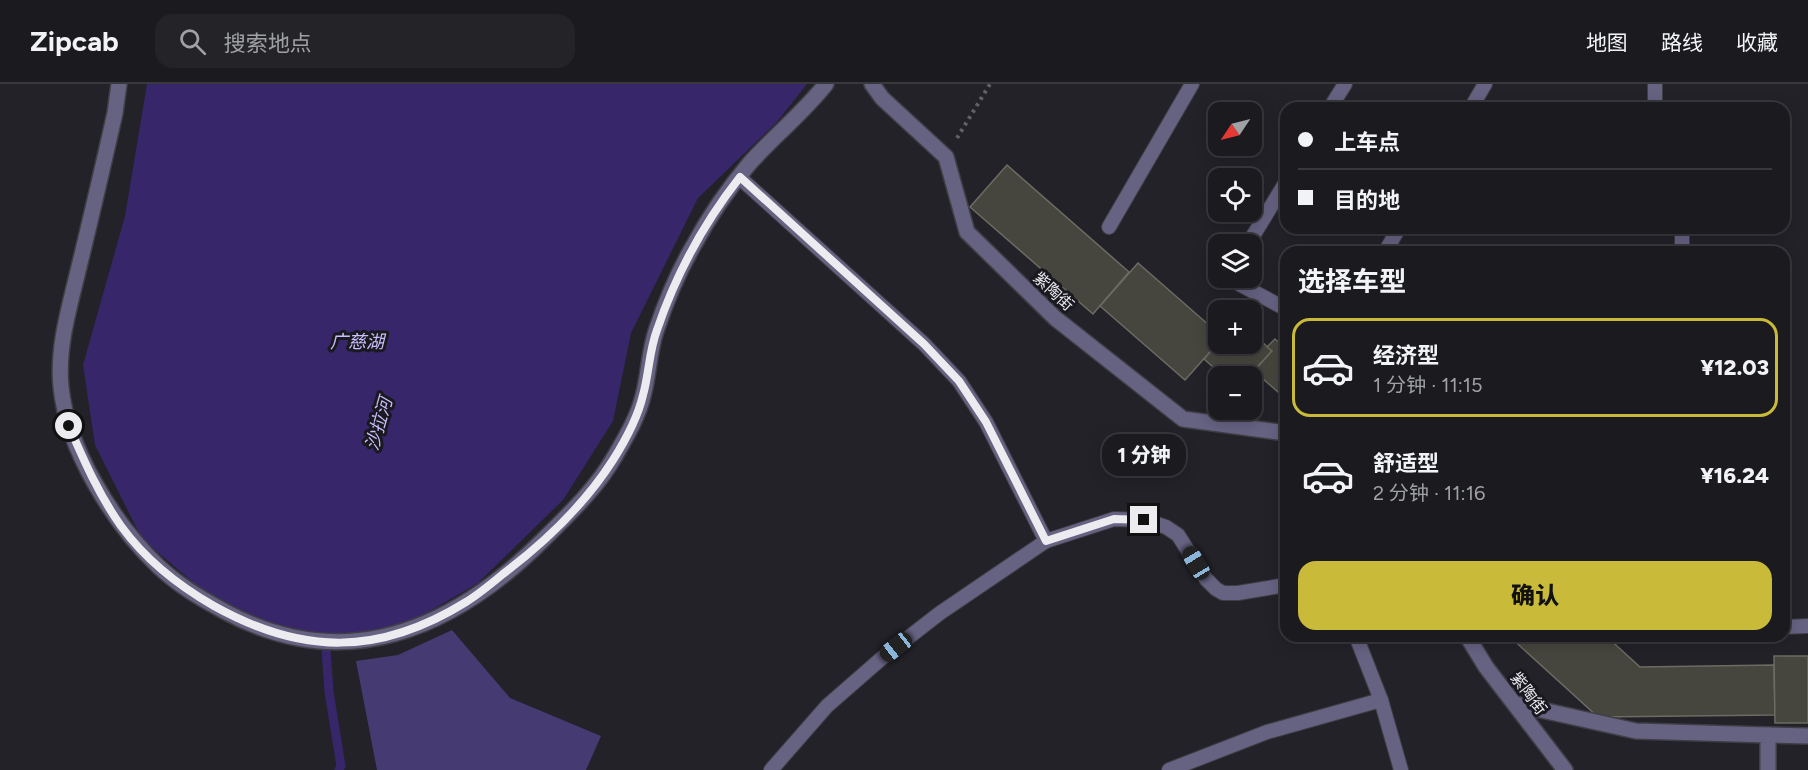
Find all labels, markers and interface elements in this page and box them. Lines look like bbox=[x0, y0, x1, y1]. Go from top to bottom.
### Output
search box bbox=[155, 14, 575, 68]
text: Zipcab bbox=[30, 24, 119, 58]
icon: search bbox=[176, 25, 209, 58]
text: 搜索地点 bbox=[224, 30, 312, 57]
text: 地图 bbox=[1586, 30, 1628, 55]
text: 路线 bbox=[1661, 30, 1703, 55]
text: 收藏 bbox=[1736, 30, 1778, 55]
north arrow bbox=[1208, 102, 1262, 156]
map controls bbox=[1208, 102, 1262, 420]
text: 上车点 bbox=[1334, 129, 1400, 156]
button: locate bbox=[1208, 168, 1262, 222]
text: 目的地 bbox=[1334, 187, 1400, 214]
button: layers bbox=[1208, 234, 1262, 288]
text: 选择车型 bbox=[1298, 265, 1406, 298]
street label: 紫陶街 bbox=[1030, 268, 1078, 315]
button: + bbox=[1208, 300, 1262, 354]
water label: 广慈湖 bbox=[330, 331, 387, 353]
icon: car bbox=[1301, 341, 1355, 395]
text: 经济型 bbox=[1373, 342, 1439, 369]
text: ¥12.03 bbox=[1700, 354, 1769, 381]
button: − bbox=[1208, 366, 1262, 420]
text: 1 分钟 · 11:15 bbox=[1373, 373, 1483, 397]
water label: 沙拉河 bbox=[361, 392, 398, 453]
route start bbox=[55, 412, 82, 439]
callout: 1 分钟 bbox=[1102, 433, 1186, 475]
text: 1 分钟 bbox=[1117, 443, 1171, 467]
icon: car bbox=[1301, 449, 1355, 503]
text: 舒适型 bbox=[1373, 450, 1439, 477]
text: ¥16.24 bbox=[1700, 462, 1769, 489]
text: 2 分钟 · 11:16 bbox=[1373, 481, 1485, 505]
route end bbox=[1130, 506, 1157, 533]
car bbox=[1179, 543, 1213, 583]
button: 确认 bbox=[1298, 561, 1772, 630]
car bbox=[876, 629, 916, 665]
street label: 紫陶街 bbox=[1507, 668, 1551, 718]

